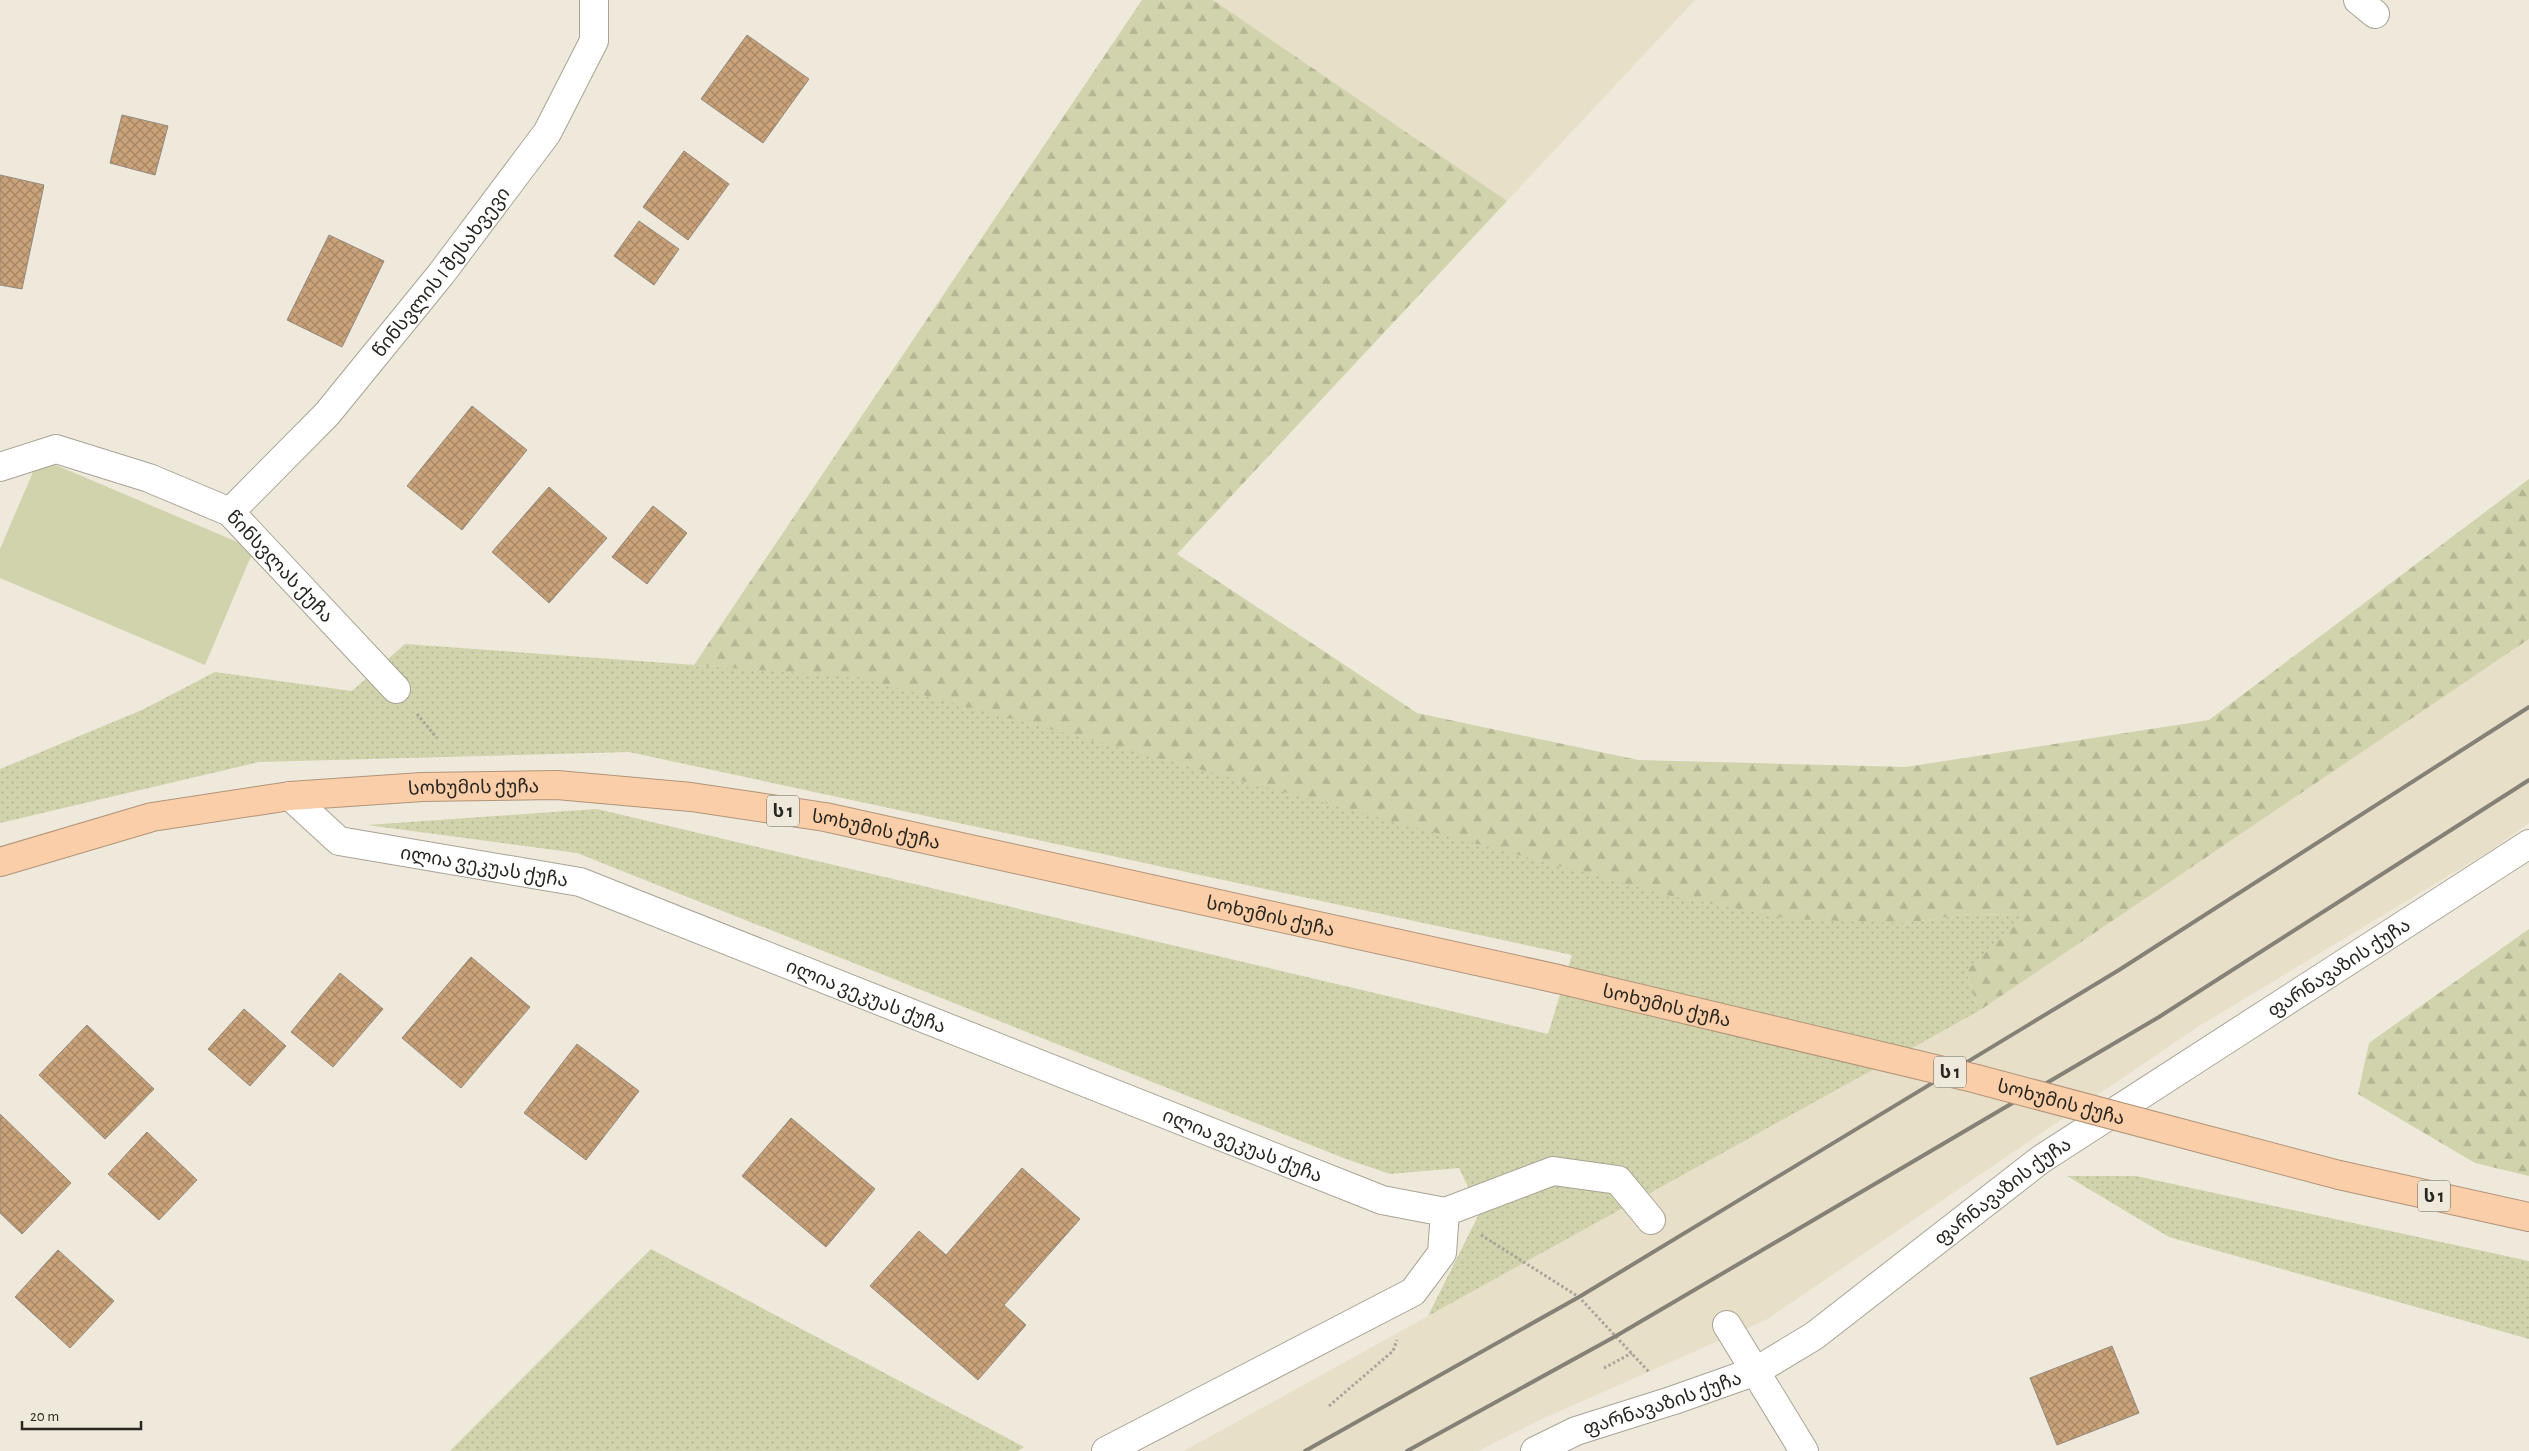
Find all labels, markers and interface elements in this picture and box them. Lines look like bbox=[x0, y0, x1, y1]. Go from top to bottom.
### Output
street label: წინსვლის I შესახვევი bbox=[370, 184, 514, 361]
street label: წინსვლას ქუჩა bbox=[223, 507, 336, 627]
street label: სოხუმის ქუჩა bbox=[408, 777, 539, 799]
road number: ს 1 bbox=[767, 796, 799, 826]
street label: სოხუმის ქუჩა bbox=[811, 807, 942, 853]
street label: ილია ვეკუას ქუჩა bbox=[399, 844, 569, 891]
street label: სოხუმის ქუჩა bbox=[1204, 894, 1336, 940]
street label: ფარნავაზის ქუჩა bbox=[2265, 915, 2414, 1022]
street label: ილია ვეკუას ქუჩა bbox=[783, 957, 948, 1037]
street label: სოხუმის ქუჩა bbox=[1601, 982, 1733, 1031]
road number: ს 1 bbox=[1934, 1056, 1966, 1088]
street label: სოხუმის ქუჩა bbox=[1995, 1077, 2127, 1129]
street label: ილია ვეკუას ქუჩა bbox=[1160, 1106, 1325, 1186]
street label: ფარნავაზის ქუჩა bbox=[1931, 1135, 2075, 1250]
road number: ს 1 bbox=[2418, 1180, 2450, 1212]
street label: ფარნავაზის ქუჩა bbox=[1581, 1369, 1744, 1440]
scale bar bbox=[22, 1398, 141, 1430]
text: 20 m bbox=[30, 1409, 59, 1424]

